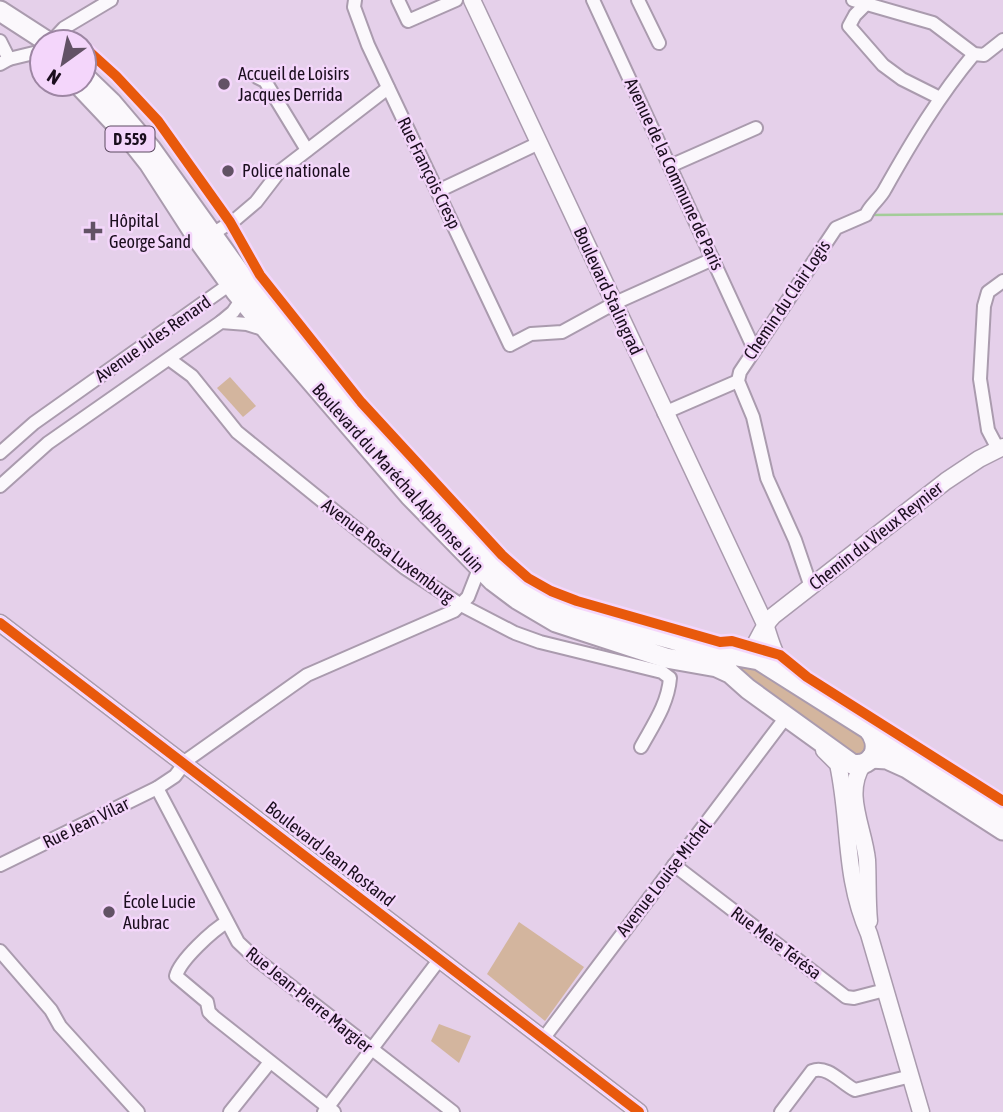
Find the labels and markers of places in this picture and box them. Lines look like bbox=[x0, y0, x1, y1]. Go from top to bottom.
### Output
place label: Accueil de Loisirs Jacques Derrida bbox=[238, 63, 349, 105]
marker: Accueil de Loisirs Jacques Derrida bbox=[216, 76, 232, 92]
place label: Police nationale bbox=[242, 160, 350, 181]
marker: Police nationale bbox=[220, 163, 236, 179]
place label: Hôpital George Sand bbox=[109, 210, 191, 252]
marker: Hôpital George Sand bbox=[83, 221, 103, 241]
place label: École Lucie Aubrac bbox=[123, 891, 196, 933]
marker: École Lucie Aubrac bbox=[101, 904, 117, 920]

